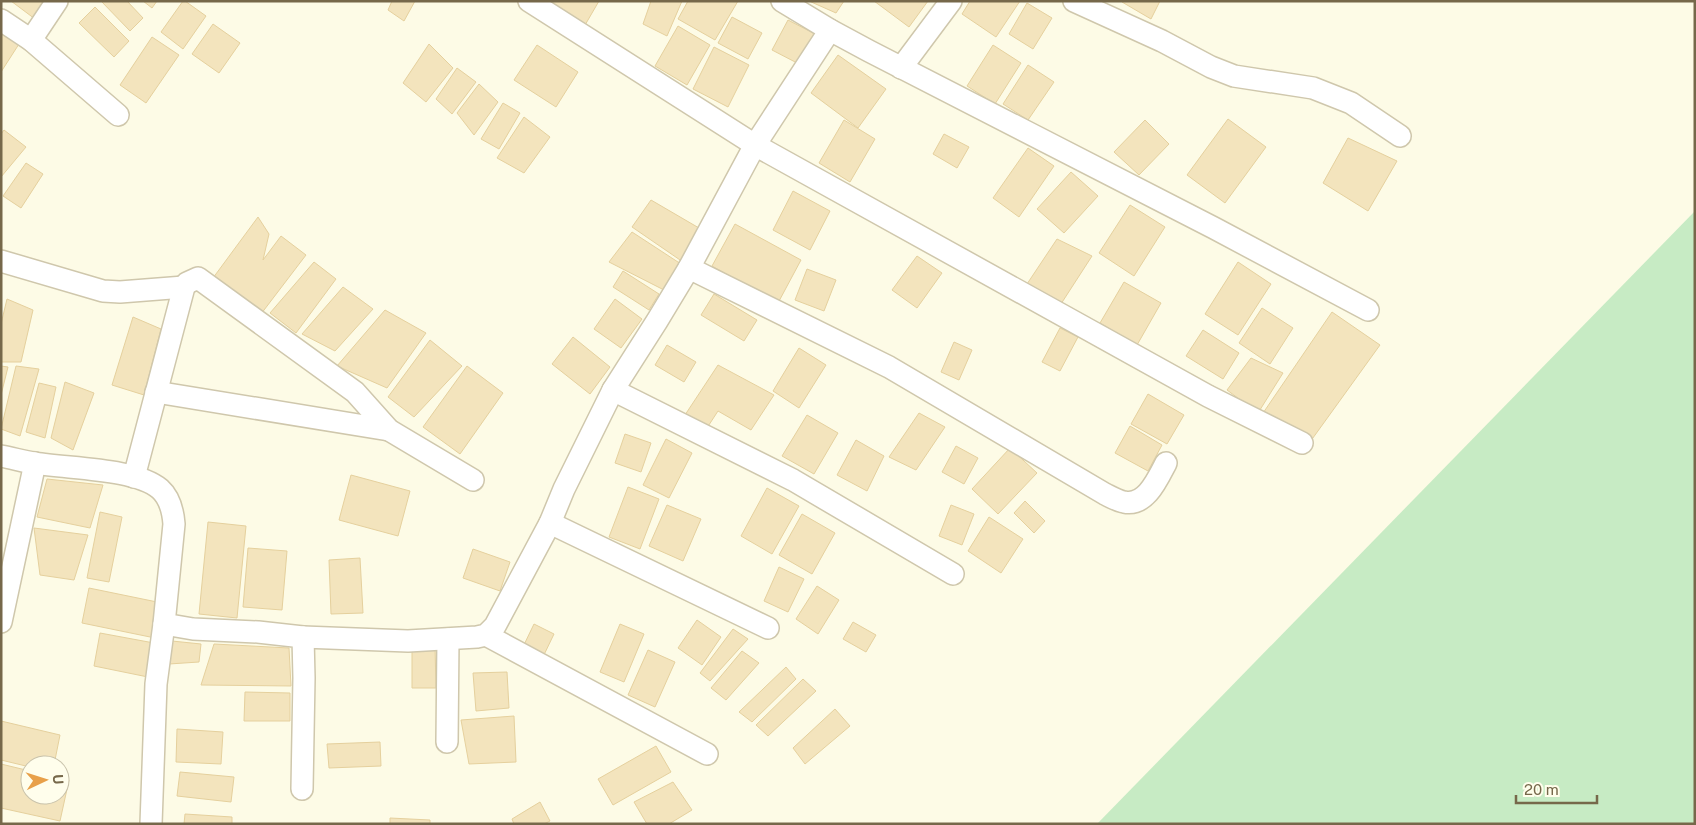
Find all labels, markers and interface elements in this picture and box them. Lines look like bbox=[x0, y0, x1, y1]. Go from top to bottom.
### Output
north arrow bbox=[20, 755, 70, 805]
scale bar bbox=[1516, 772, 1597, 804]
text: U bbox=[50, 773, 66, 785]
text: 20 m bbox=[1524, 781, 1559, 798]

